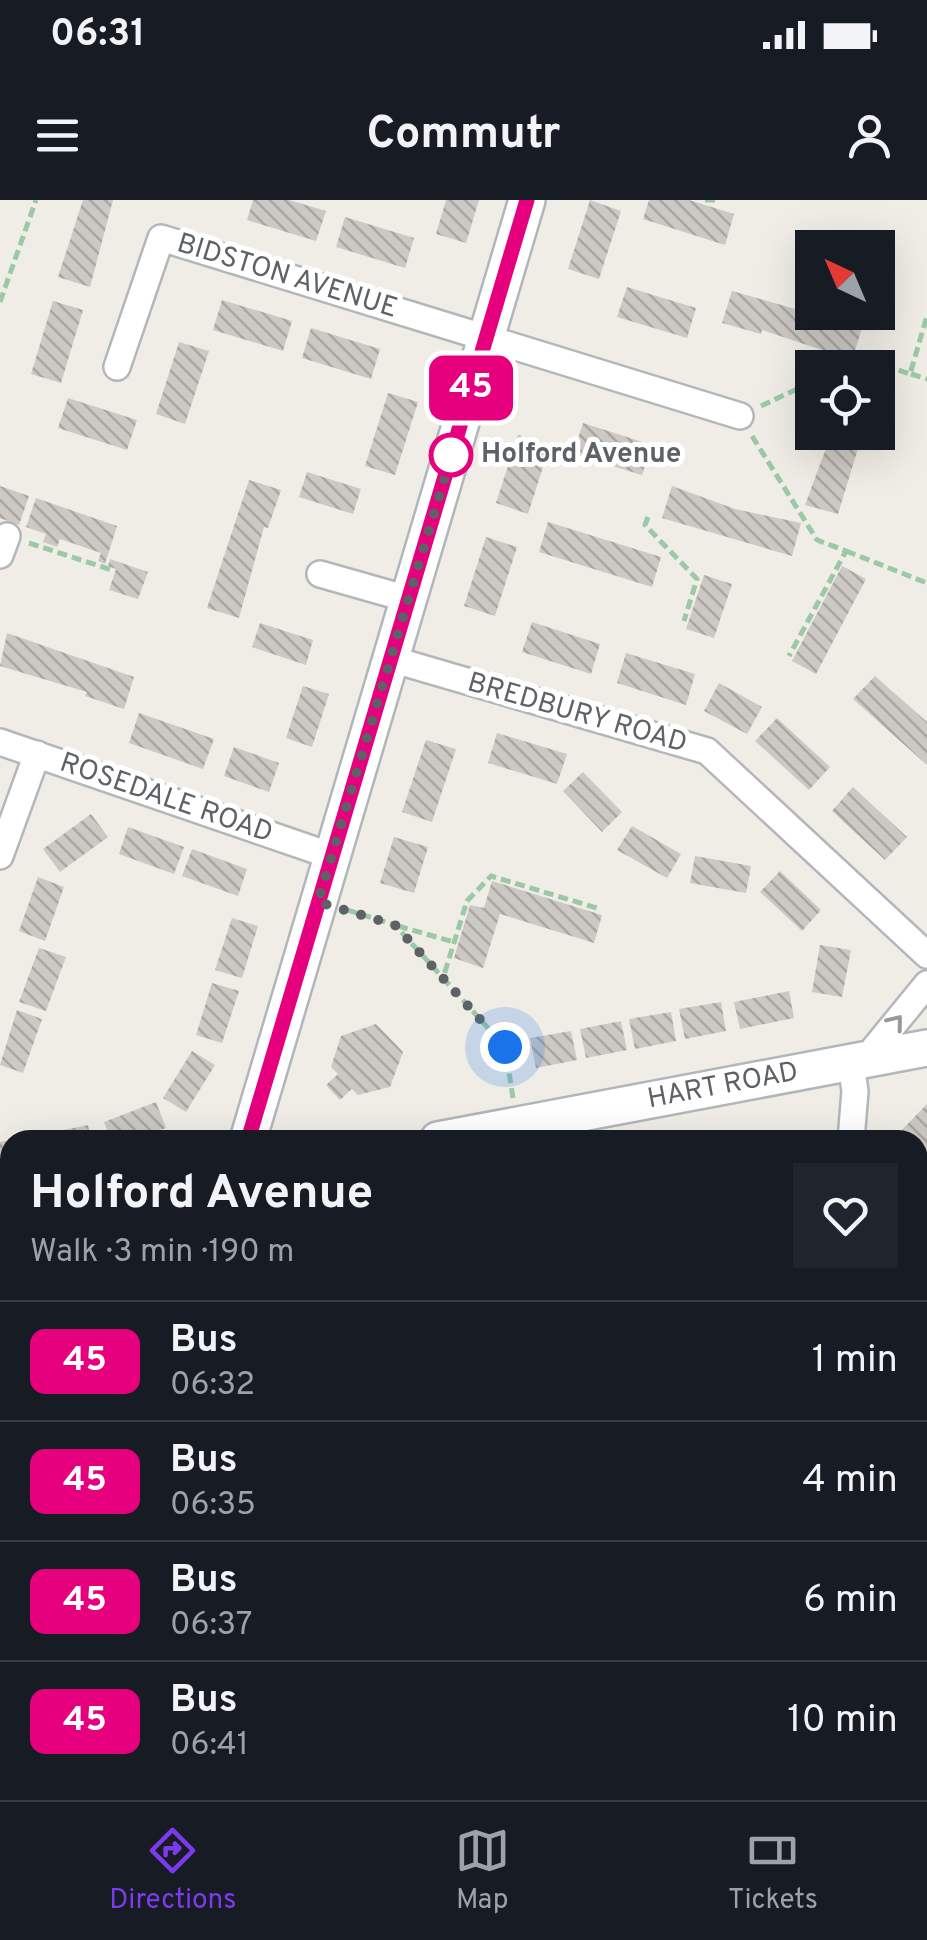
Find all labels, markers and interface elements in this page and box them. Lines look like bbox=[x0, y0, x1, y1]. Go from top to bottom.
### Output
text: 06:31 bbox=[50, 11, 145, 60]
text: Commutr bbox=[367, 107, 561, 164]
icon: menu bbox=[30, 108, 85, 163]
icon: person bbox=[842, 108, 897, 163]
street label: BIDSTON AVENUE bbox=[172, 226, 402, 328]
north arrow bbox=[795, 230, 895, 330]
map controls bbox=[795, 230, 895, 450]
button: locate bbox=[795, 350, 895, 450]
line badge: 45 bbox=[426, 356, 516, 420]
text: 45 bbox=[449, 366, 493, 410]
marker: Holford Avenue bbox=[430, 434, 472, 476]
place label: Holford Avenue bbox=[481, 437, 681, 473]
street label: BREDBURY ROAD bbox=[463, 665, 691, 763]
street label: ROSEDALE ROAD bbox=[55, 746, 277, 852]
one-way arrow bbox=[884, 1016, 902, 1034]
your location bbox=[480, 1022, 530, 1072]
street label: HART ROAD bbox=[645, 1055, 801, 1118]
button: heart bbox=[793, 1163, 898, 1268]
text: Holford Avenue bbox=[30, 1165, 373, 1225]
text: Walk · 3 min · 190 m bbox=[30, 1233, 294, 1273]
text: Bus bbox=[170, 1317, 237, 1366]
text: 1 min bbox=[812, 1337, 898, 1386]
text: 45 bbox=[63, 1339, 107, 1383]
text: 06:32 bbox=[170, 1366, 255, 1406]
text: Bus bbox=[170, 1437, 237, 1486]
text: 4 min bbox=[802, 1457, 898, 1506]
text: 45 bbox=[63, 1459, 107, 1503]
text: 06:35 bbox=[170, 1486, 256, 1526]
text: Bus bbox=[170, 1557, 237, 1606]
text: 6 min bbox=[803, 1577, 898, 1626]
text: 45 bbox=[63, 1579, 107, 1623]
text: 06:37 bbox=[170, 1606, 253, 1646]
text: Bus bbox=[170, 1677, 237, 1726]
text: 10 min bbox=[787, 1697, 898, 1746]
text: 45 bbox=[63, 1699, 107, 1743]
text: 06:41 bbox=[170, 1726, 249, 1766]
tab: Directions bbox=[109, 1823, 236, 1919]
tab: Map bbox=[455, 1823, 510, 1919]
tab: Tickets bbox=[728, 1823, 818, 1919]

